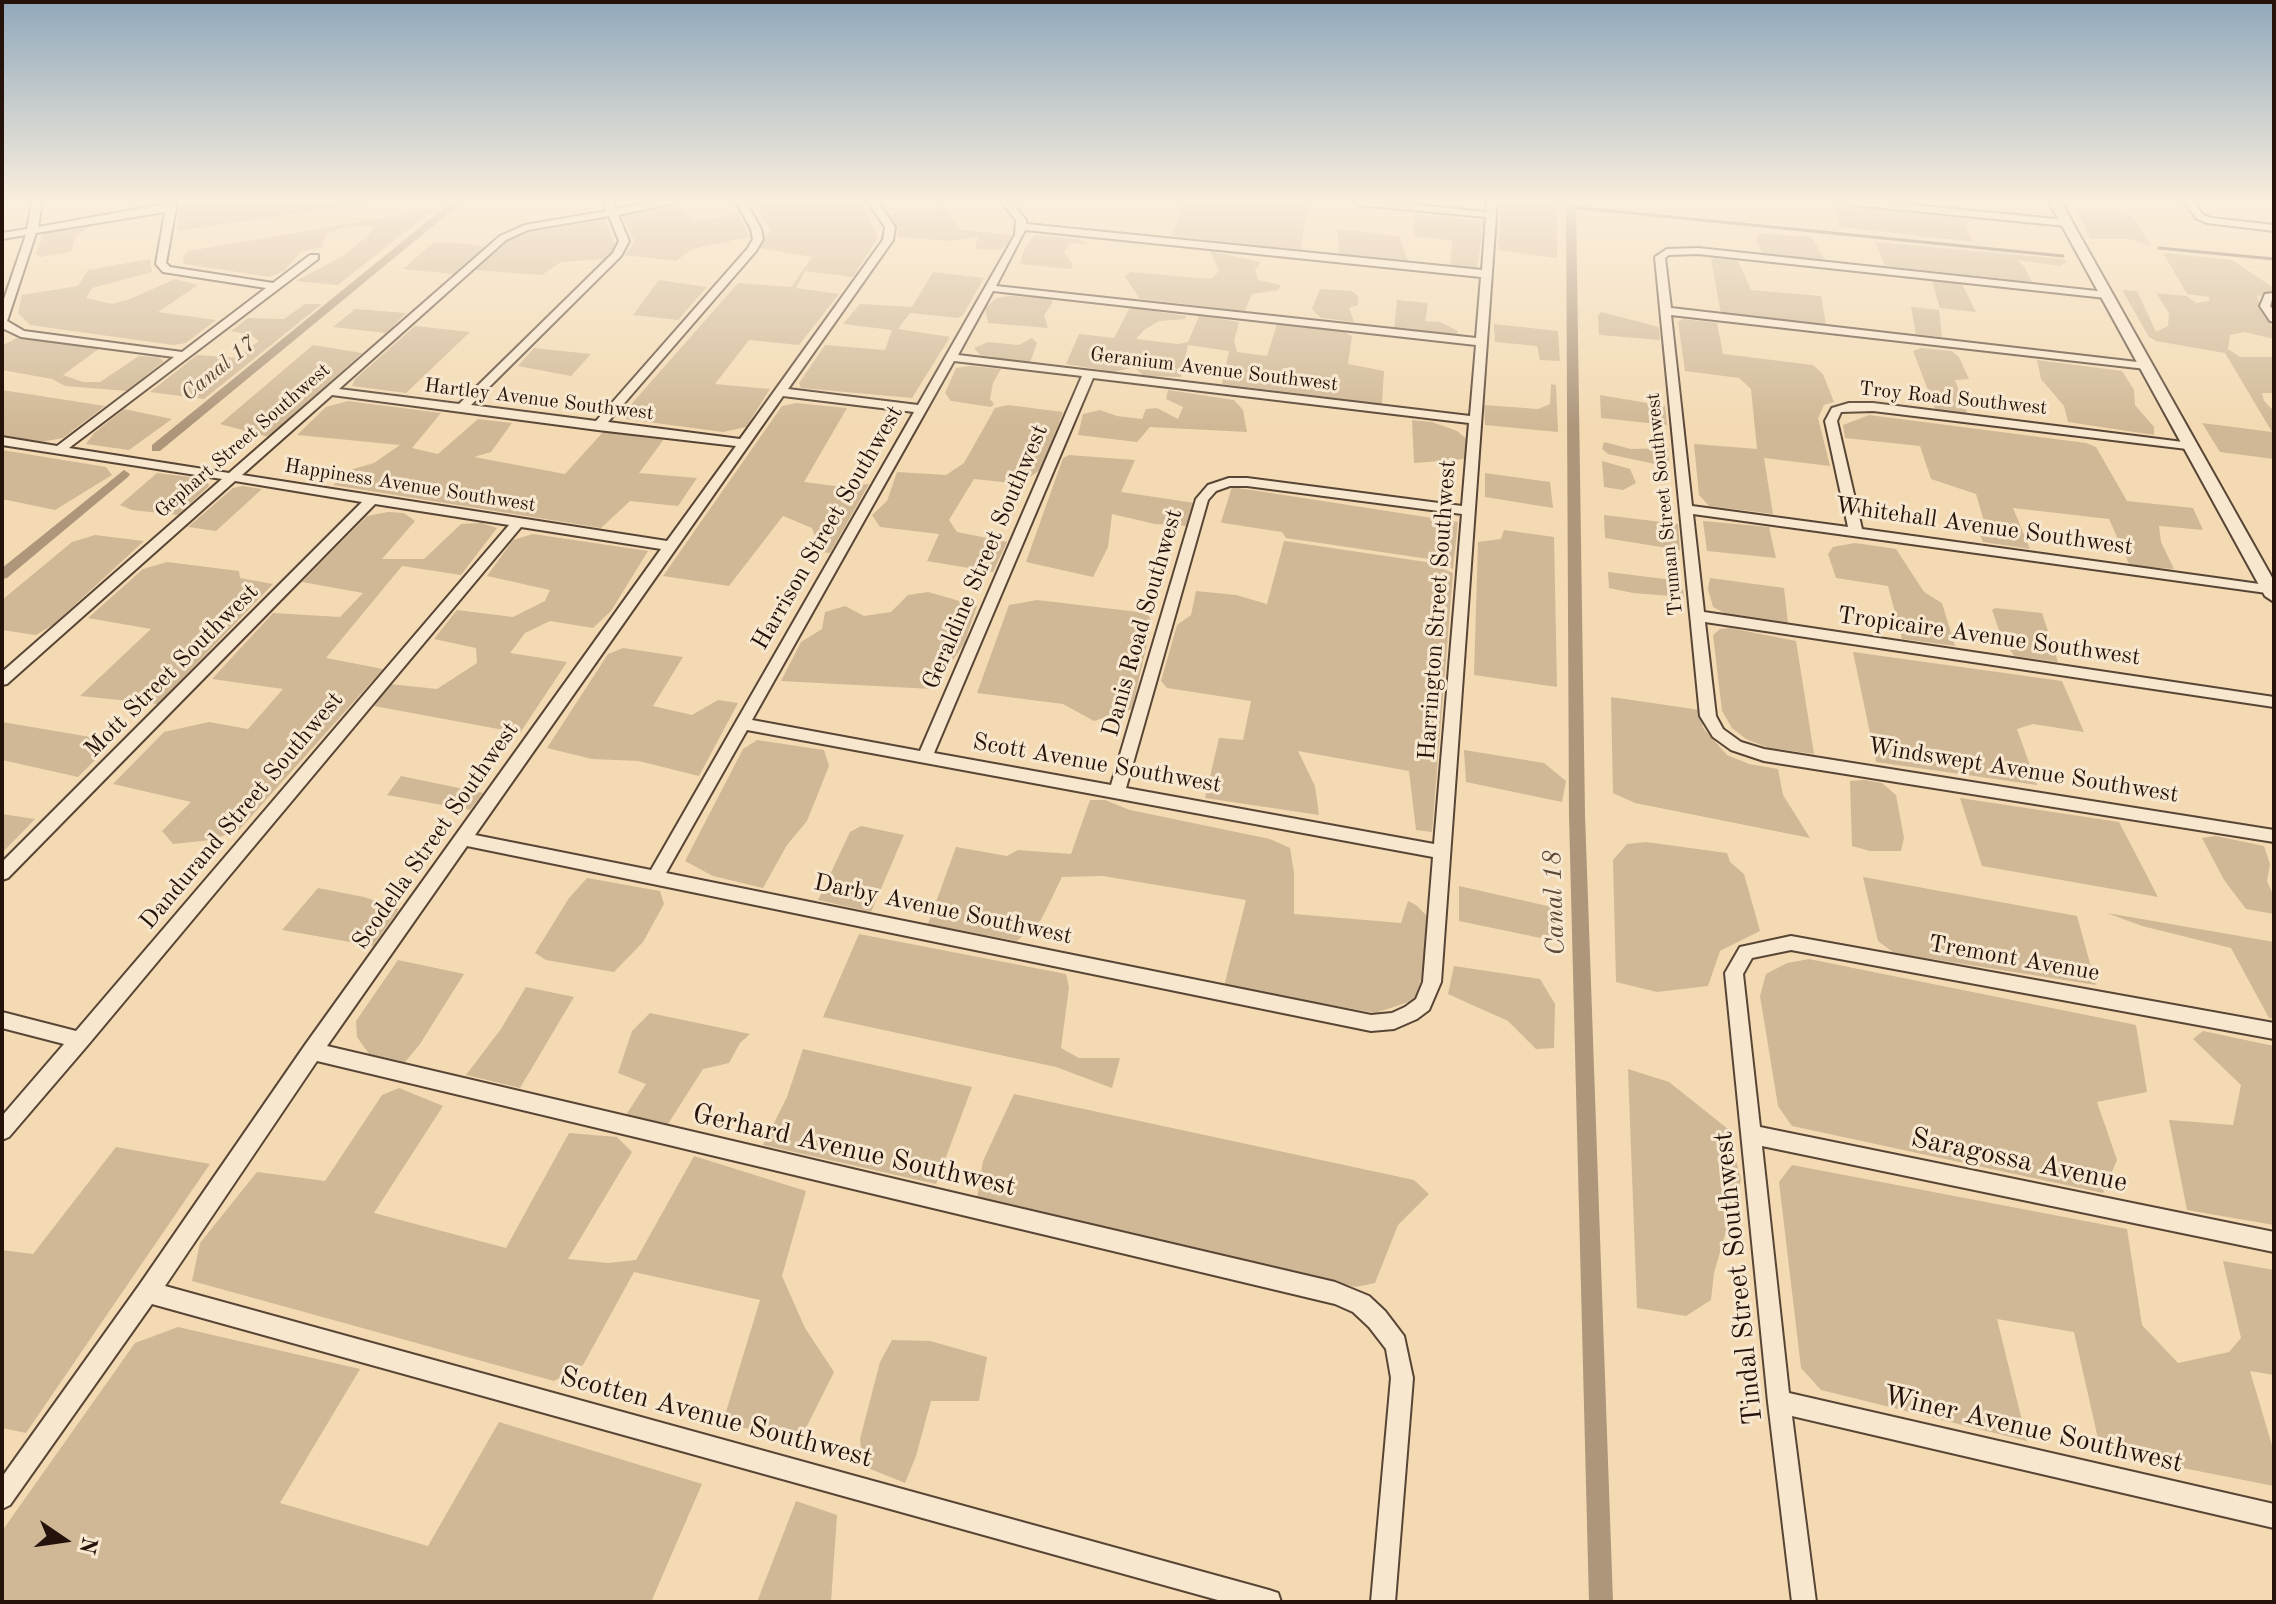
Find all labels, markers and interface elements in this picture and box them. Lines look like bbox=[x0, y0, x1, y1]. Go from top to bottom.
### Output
water label: Canal 17 bbox=[176, 331, 262, 407]
street label: Geranium Avenue Southwest bbox=[1089, 343, 1339, 397]
street label: Gephart Street Southwest bbox=[150, 358, 336, 524]
street label: Hartley Avenue Southwest bbox=[423, 374, 655, 426]
street label: Troy Road Southwest bbox=[1858, 377, 2048, 421]
street label: Truman Street Southwest bbox=[1641, 391, 1689, 617]
street label: Harrison Street Southwest bbox=[746, 401, 910, 655]
street label: Geraldine Street Southwest bbox=[917, 420, 1055, 694]
street label: Happiness Avenue Southwest bbox=[283, 454, 537, 518]
street label: Harrington Street Southwest bbox=[1413, 459, 1463, 761]
street label: Whitehall Avenue Southwest bbox=[1833, 492, 2135, 562]
street label: Danis Road Southwest bbox=[1097, 506, 1189, 740]
street label: Mott Street Southwest bbox=[79, 578, 265, 764]
street label: Tropicaire Avenue Southwest bbox=[1836, 601, 2142, 673]
street label: Dandurand Street Southwest bbox=[134, 686, 350, 936]
street label: Scodella Street Southwest bbox=[346, 717, 526, 955]
street label: Scott Avenue Southwest bbox=[970, 728, 1224, 800]
street label: Windswept Avenue Southwest bbox=[1866, 732, 2180, 810]
water label: Canal 18 bbox=[1538, 850, 1572, 956]
street label: Darby Avenue Southwest bbox=[811, 869, 1075, 951]
street label: Tremont Avenue bbox=[1926, 930, 2102, 988]
street label: Gerhard Avenue Southwest bbox=[689, 1097, 1019, 1205]
street label: Saragossa Avenue bbox=[1908, 1122, 2130, 1200]
street label: Tindal Street Southwest bbox=[1707, 1130, 1771, 1426]
street label: Scotten Avenue Southwest bbox=[556, 1360, 876, 1476]
street label: Winer Avenue Southwest bbox=[1880, 1379, 2186, 1481]
north arrow bbox=[24, 1500, 104, 1580]
text: N bbox=[75, 1535, 100, 1556]

